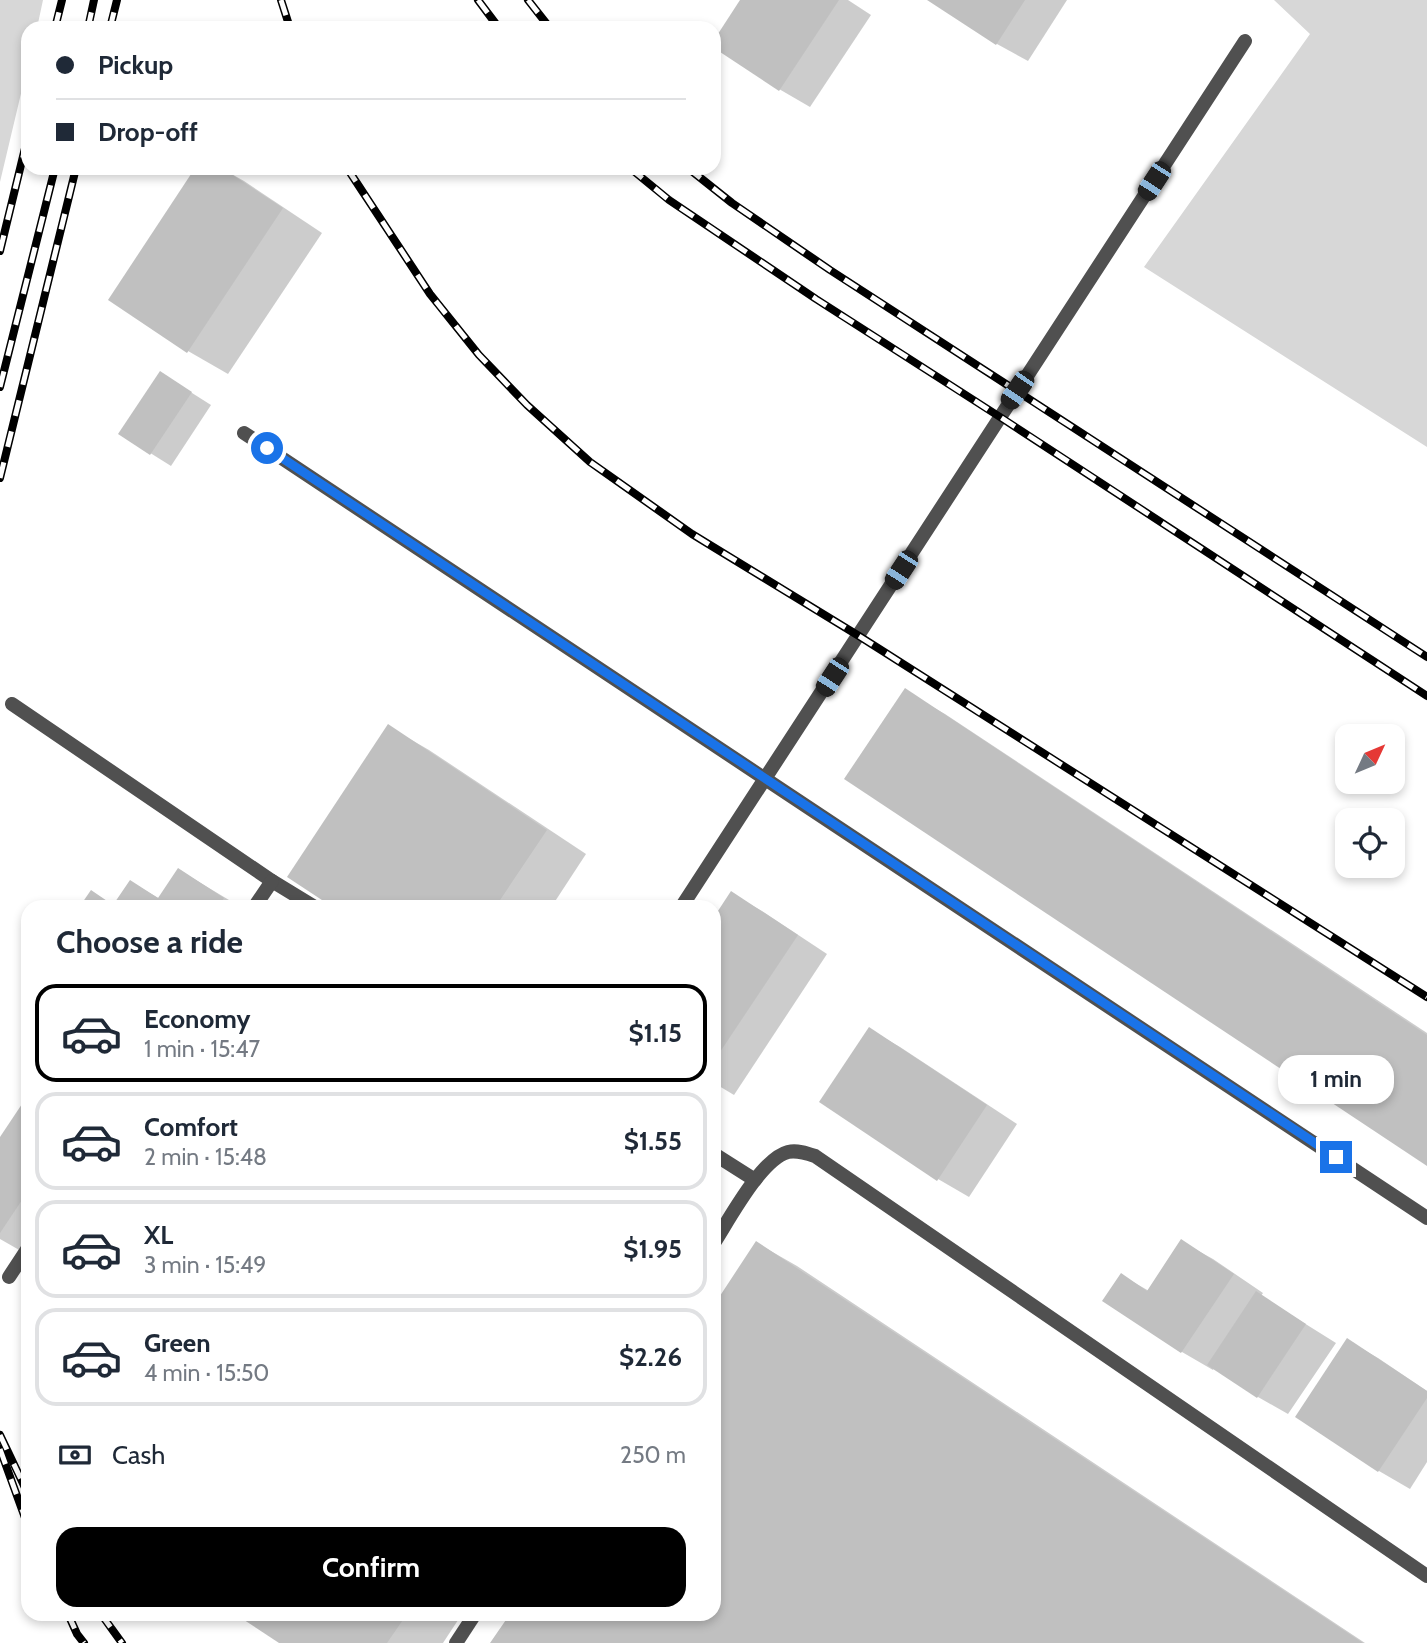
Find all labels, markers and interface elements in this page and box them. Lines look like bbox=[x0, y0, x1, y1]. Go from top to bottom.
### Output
text: Pickup bbox=[98, 49, 173, 81]
text: Drop-off bbox=[98, 116, 198, 148]
car bbox=[1134, 158, 1175, 204]
car bbox=[997, 367, 1038, 413]
route start bbox=[251, 432, 283, 464]
car bbox=[881, 547, 922, 593]
car bbox=[812, 654, 853, 700]
north arrow bbox=[1335, 724, 1405, 794]
map controls bbox=[1335, 724, 1405, 878]
button: locate bbox=[1335, 808, 1405, 878]
text: Choose a ride bbox=[56, 922, 243, 961]
icon: car bbox=[60, 1002, 123, 1065]
text: Economy bbox=[144, 1003, 250, 1035]
text: $1.15 bbox=[628, 1017, 682, 1049]
text: 1 min · 15:47 bbox=[144, 1035, 260, 1063]
callout: 1 min bbox=[1278, 1056, 1394, 1104]
text: 1 min bbox=[1310, 1065, 1362, 1093]
icon: car bbox=[60, 1110, 123, 1173]
text: Comfort bbox=[144, 1111, 238, 1143]
text: $1.55 bbox=[624, 1125, 682, 1157]
route end bbox=[1320, 1141, 1352, 1173]
text: 2 min · 15:48 bbox=[144, 1143, 267, 1171]
icon: car bbox=[60, 1218, 123, 1281]
text: XL bbox=[144, 1219, 173, 1251]
text: $1.95 bbox=[623, 1233, 682, 1265]
text: 3 min · 15:49 bbox=[144, 1251, 266, 1279]
icon: car bbox=[60, 1326, 123, 1389]
text: Green bbox=[144, 1327, 211, 1359]
text: $2.26 bbox=[619, 1341, 682, 1373]
text: 4 min · 15:50 bbox=[144, 1359, 269, 1387]
icon: cash bbox=[56, 1436, 94, 1474]
text: Cash bbox=[112, 1439, 165, 1471]
text: 250 m bbox=[620, 1441, 686, 1469]
button: Confirm bbox=[56, 1527, 686, 1607]

